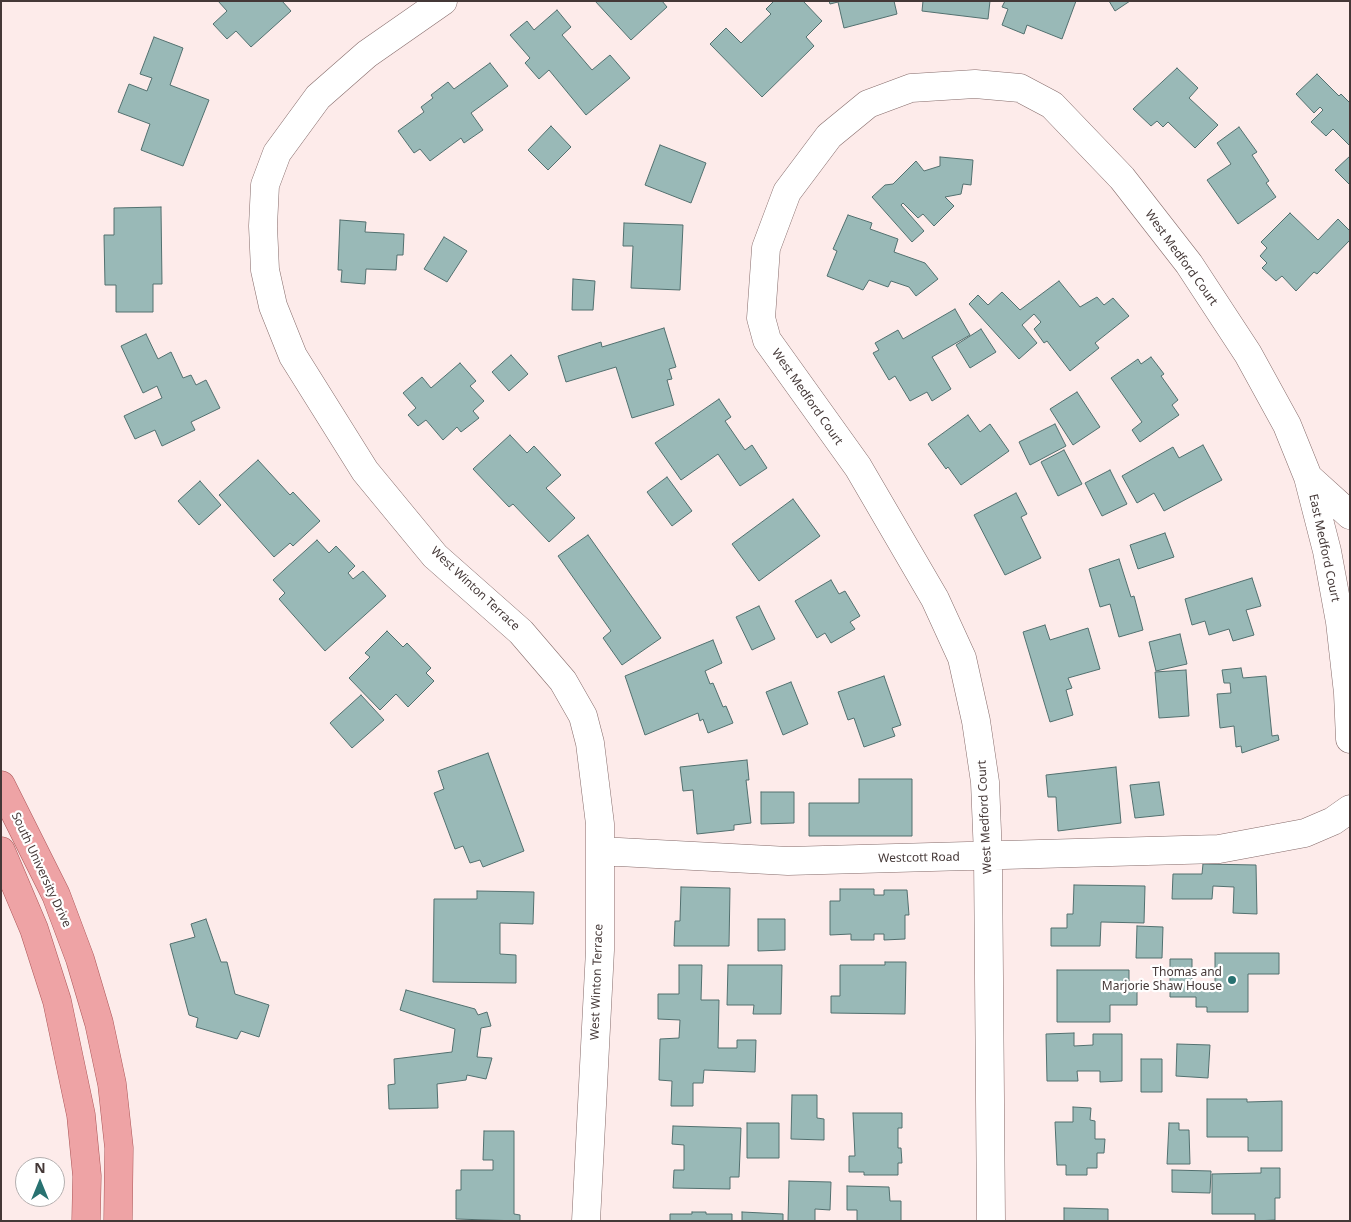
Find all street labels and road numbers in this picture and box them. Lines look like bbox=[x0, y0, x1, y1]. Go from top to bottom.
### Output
street label: West Medford Court bbox=[1142, 208, 1220, 308]
street label: West Medford Court bbox=[768, 346, 846, 448]
street label: East Medford Court bbox=[1306, 493, 1342, 603]
street label: West Winton Terrace bbox=[428, 544, 522, 634]
street label: West Medford Court bbox=[975, 760, 995, 874]
street label: South University Drive bbox=[8, 810, 74, 930]
street label: Westcott Road bbox=[878, 850, 960, 866]
street label: West Winton Terrace bbox=[588, 924, 606, 1040]

